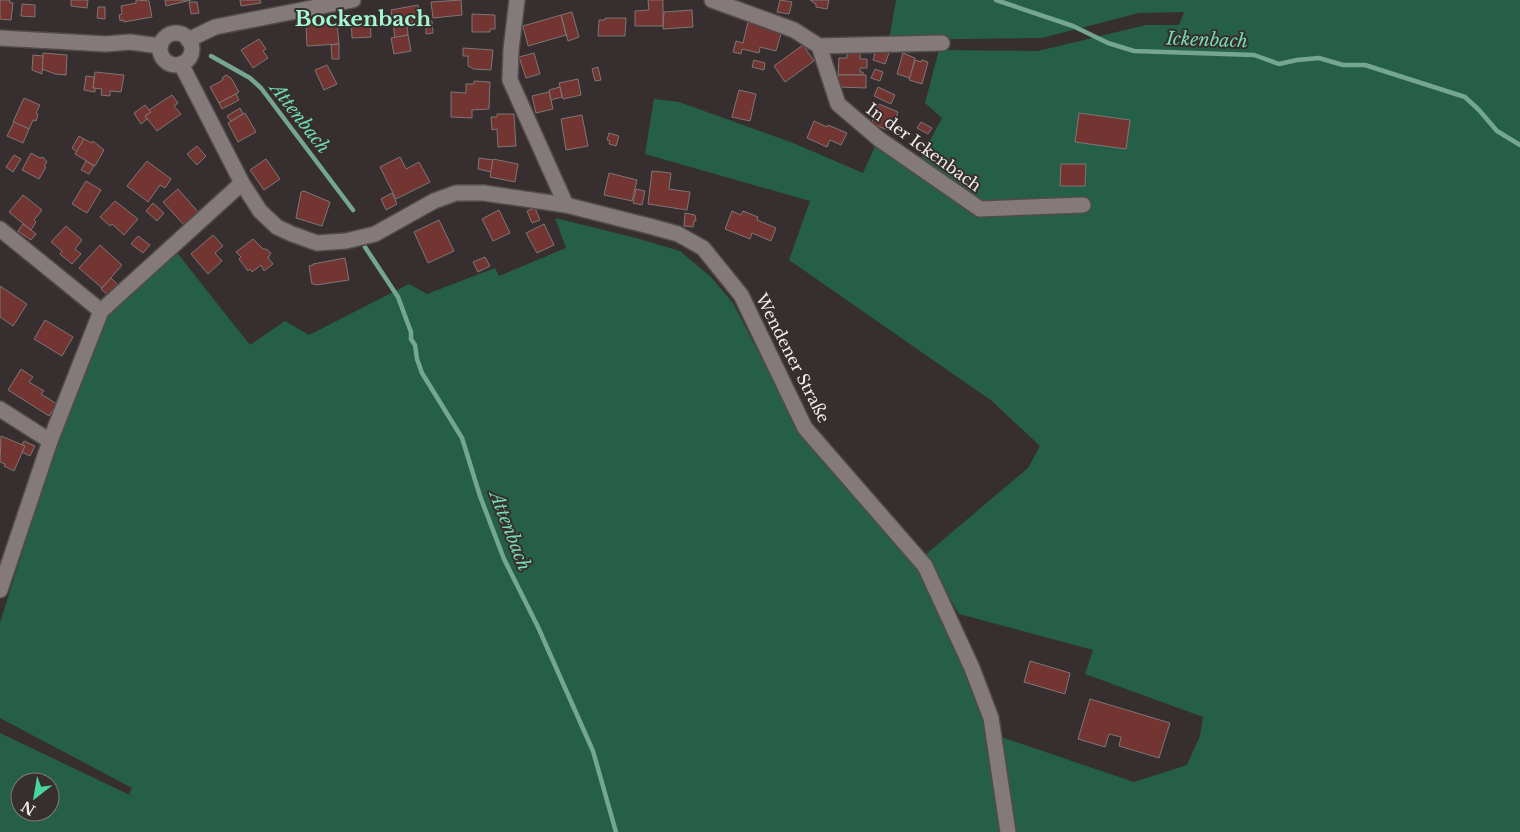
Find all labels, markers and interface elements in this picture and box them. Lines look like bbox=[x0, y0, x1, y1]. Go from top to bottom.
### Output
district label: Bockenbach bbox=[295, 6, 431, 32]
water label: Ickenbach bbox=[1165, 28, 1248, 52]
water label: Attenbach bbox=[264, 77, 334, 158]
street label: In der Ickenbach bbox=[863, 99, 985, 195]
street label: Wendener Straße bbox=[751, 289, 834, 426]
water label: Attenbach bbox=[484, 486, 535, 574]
north arrow bbox=[10, 772, 60, 822]
text: N bbox=[18, 797, 39, 819]

